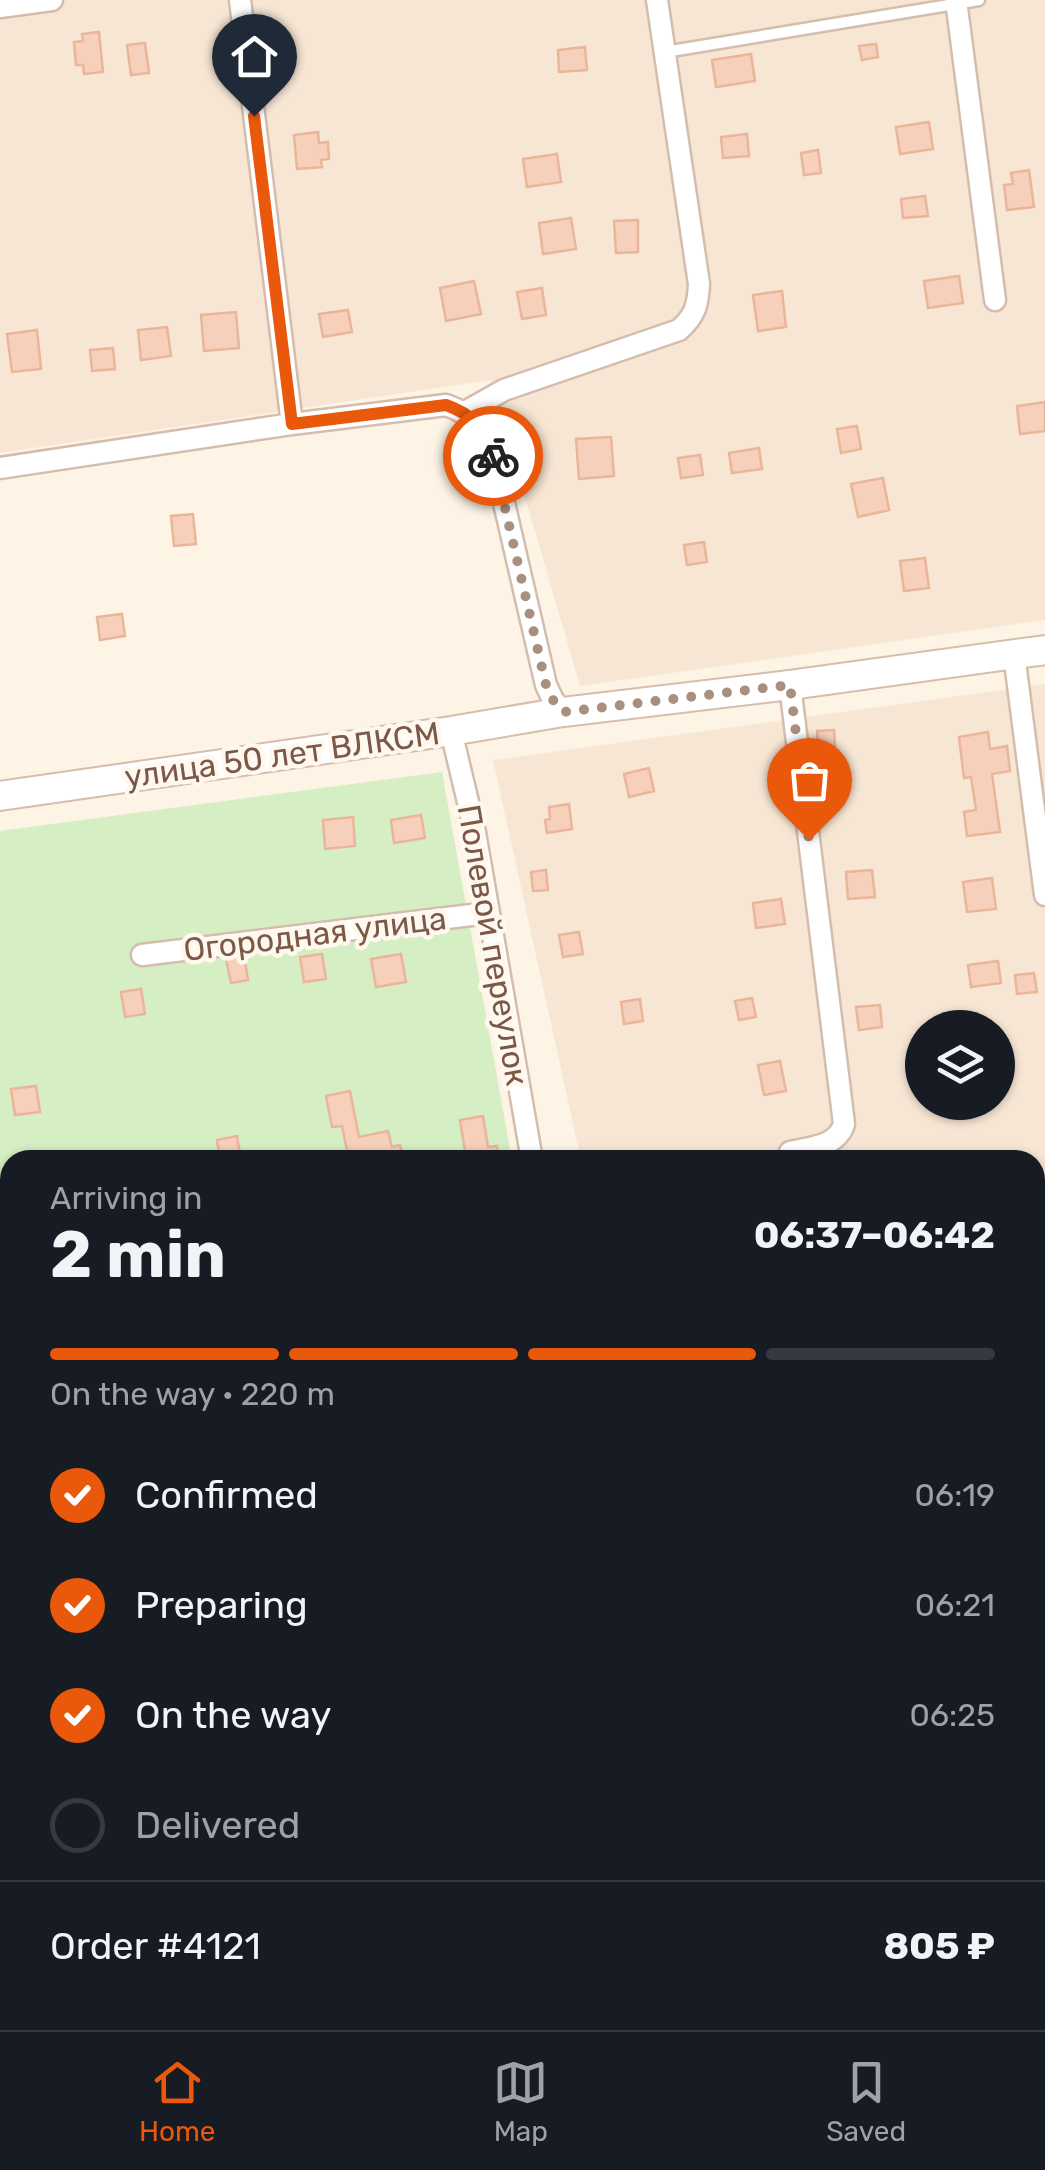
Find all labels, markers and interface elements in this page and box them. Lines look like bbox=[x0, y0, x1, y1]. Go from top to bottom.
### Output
pin bbox=[212, 14, 297, 117]
icon: home bbox=[227, 29, 282, 84]
courier bbox=[443, 406, 543, 506]
icon: bike bbox=[466, 429, 521, 484]
street label: улица 50 лет ВЛКСМ bbox=[122, 714, 442, 796]
pin bbox=[767, 738, 852, 841]
icon: bag bbox=[782, 753, 837, 808]
street label: Полевой переулок bbox=[450, 801, 536, 1089]
street label: Огородная улица bbox=[181, 899, 449, 969]
map controls bbox=[905, 1010, 1015, 1120]
button: layers bbox=[905, 1010, 1015, 1120]
text: Arriving in bbox=[50, 1179, 202, 1217]
text: 06:37–06:42 bbox=[754, 1212, 995, 1258]
text: 2 min bbox=[50, 1216, 226, 1293]
text: On the way · 220 m bbox=[50, 1375, 335, 1413]
icon: check bbox=[50, 1468, 105, 1523]
text: Confirmed bbox=[135, 1472, 318, 1518]
text: 06:19 bbox=[915, 1476, 995, 1514]
icon: check bbox=[50, 1578, 105, 1633]
text: Preparing bbox=[135, 1582, 308, 1628]
text: 06:21 bbox=[915, 1586, 995, 1624]
icon: check bbox=[50, 1688, 105, 1743]
text: On the way bbox=[135, 1692, 331, 1738]
text: 06:25 bbox=[909, 1696, 995, 1734]
text: Delivered bbox=[135, 1802, 300, 1848]
text: Order #4121 bbox=[50, 1923, 261, 1969]
text: 805 ₽ bbox=[883, 1923, 995, 1969]
tab: Home bbox=[139, 2055, 216, 2148]
tab: Map bbox=[493, 2055, 548, 2148]
tab: Saved bbox=[826, 2055, 906, 2148]

